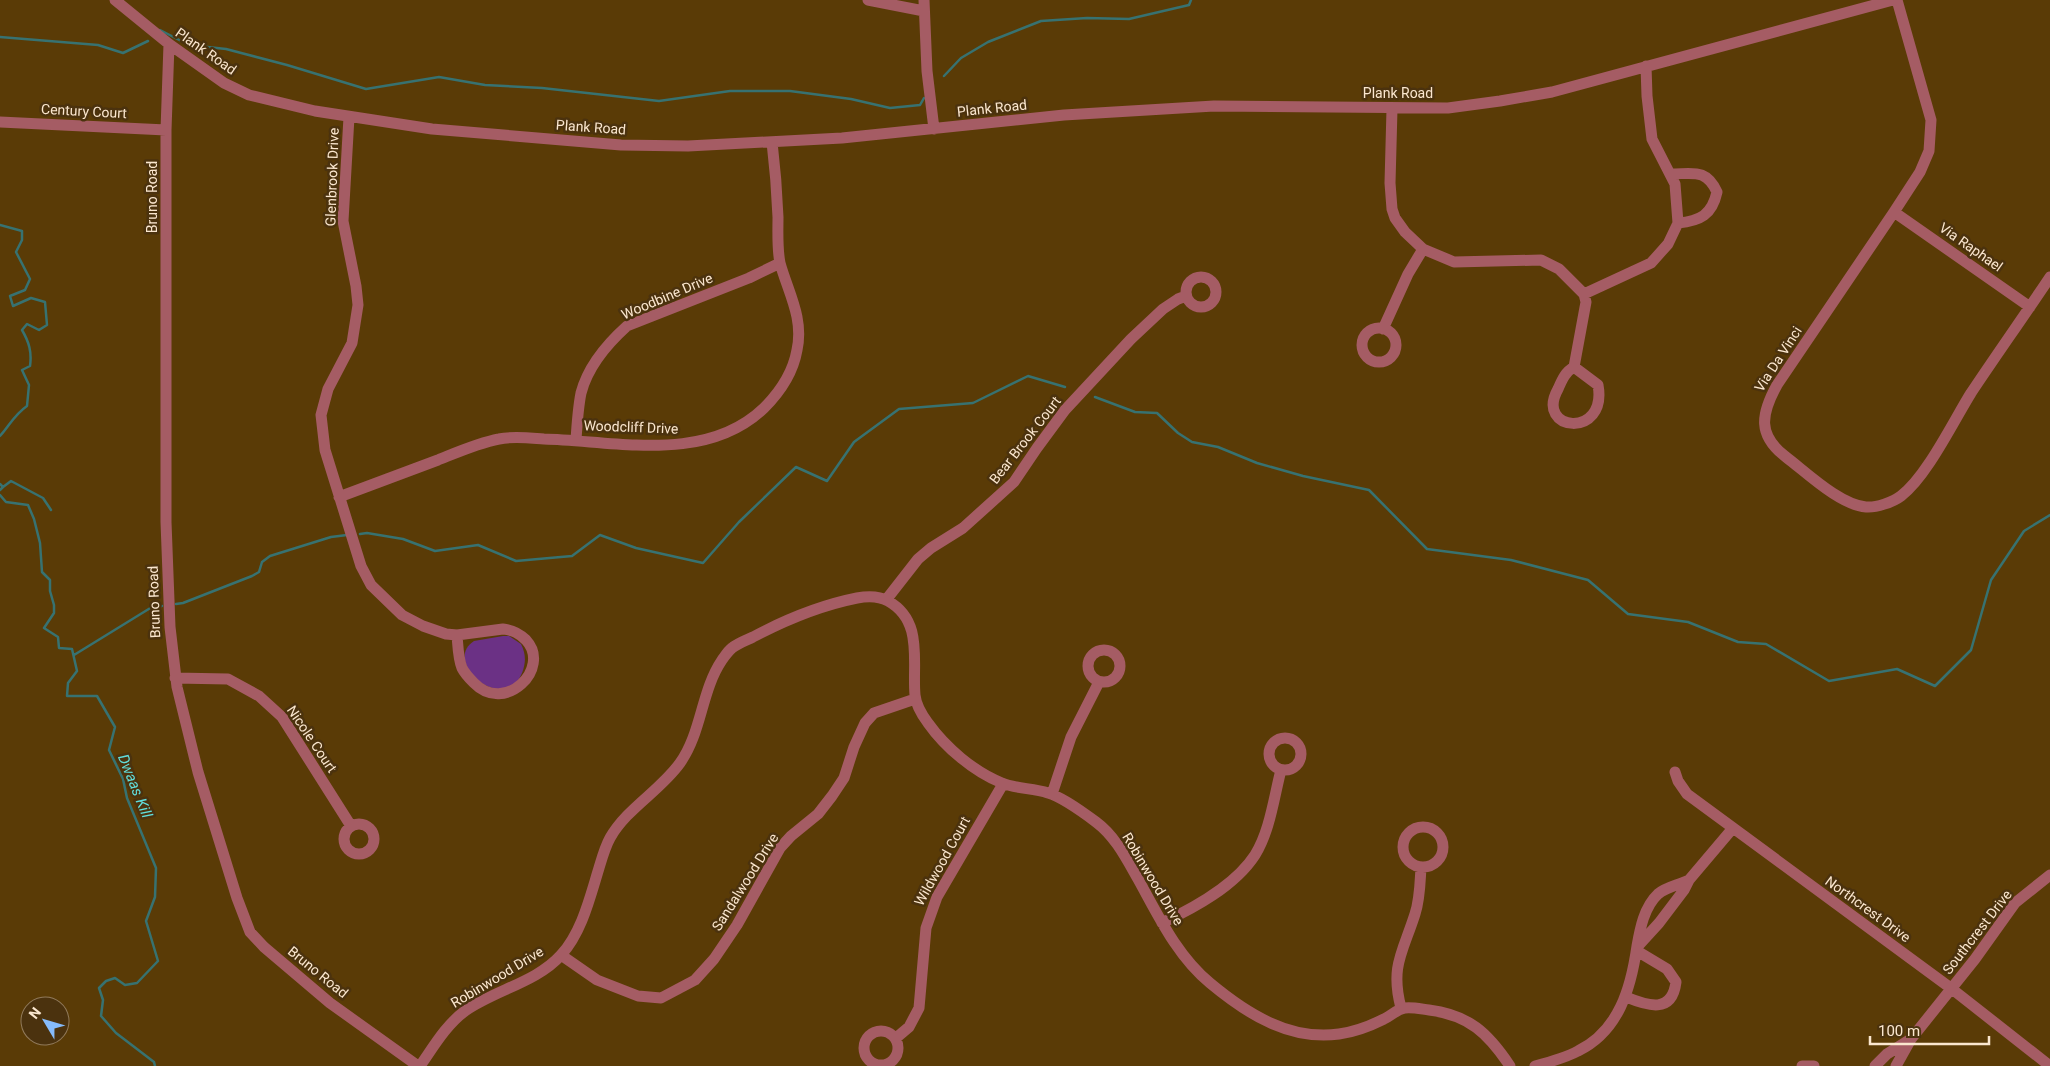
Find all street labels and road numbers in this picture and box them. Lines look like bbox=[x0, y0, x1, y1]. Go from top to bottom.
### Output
street label: Plank Road bbox=[173, 24, 239, 78]
street label: Plank Road bbox=[1363, 85, 1433, 101]
street label: Plank Road bbox=[956, 96, 1028, 120]
street label: Century Court bbox=[41, 101, 128, 121]
street label: Plank Road bbox=[555, 117, 627, 137]
street label: Glenbrook Drive bbox=[322, 127, 342, 227]
street label: Bruno Road bbox=[144, 161, 160, 233]
street label: Via Raphael bbox=[1936, 219, 2006, 275]
street label: Woodbine Drive bbox=[619, 270, 715, 322]
street label: Via Da Vinci bbox=[1751, 323, 1805, 395]
street label: Bear Brook Court bbox=[986, 393, 1064, 487]
street label: Woodcliff Drive bbox=[583, 417, 679, 437]
street label: Bruno Road bbox=[145, 565, 163, 639]
street label: Nicole Court bbox=[284, 702, 341, 776]
street label: Wildwood Court bbox=[911, 813, 973, 908]
street label: Sandalwood Drive bbox=[709, 830, 781, 934]
street label: Robinwood Drive bbox=[1119, 830, 1187, 928]
street label: Northcrest Drive bbox=[1822, 873, 1914, 945]
street label: Southcrest Drive bbox=[1939, 887, 2015, 977]
street label: Bruno Road bbox=[285, 943, 351, 1001]
street label: Robinwood Drive bbox=[448, 943, 546, 1011]

